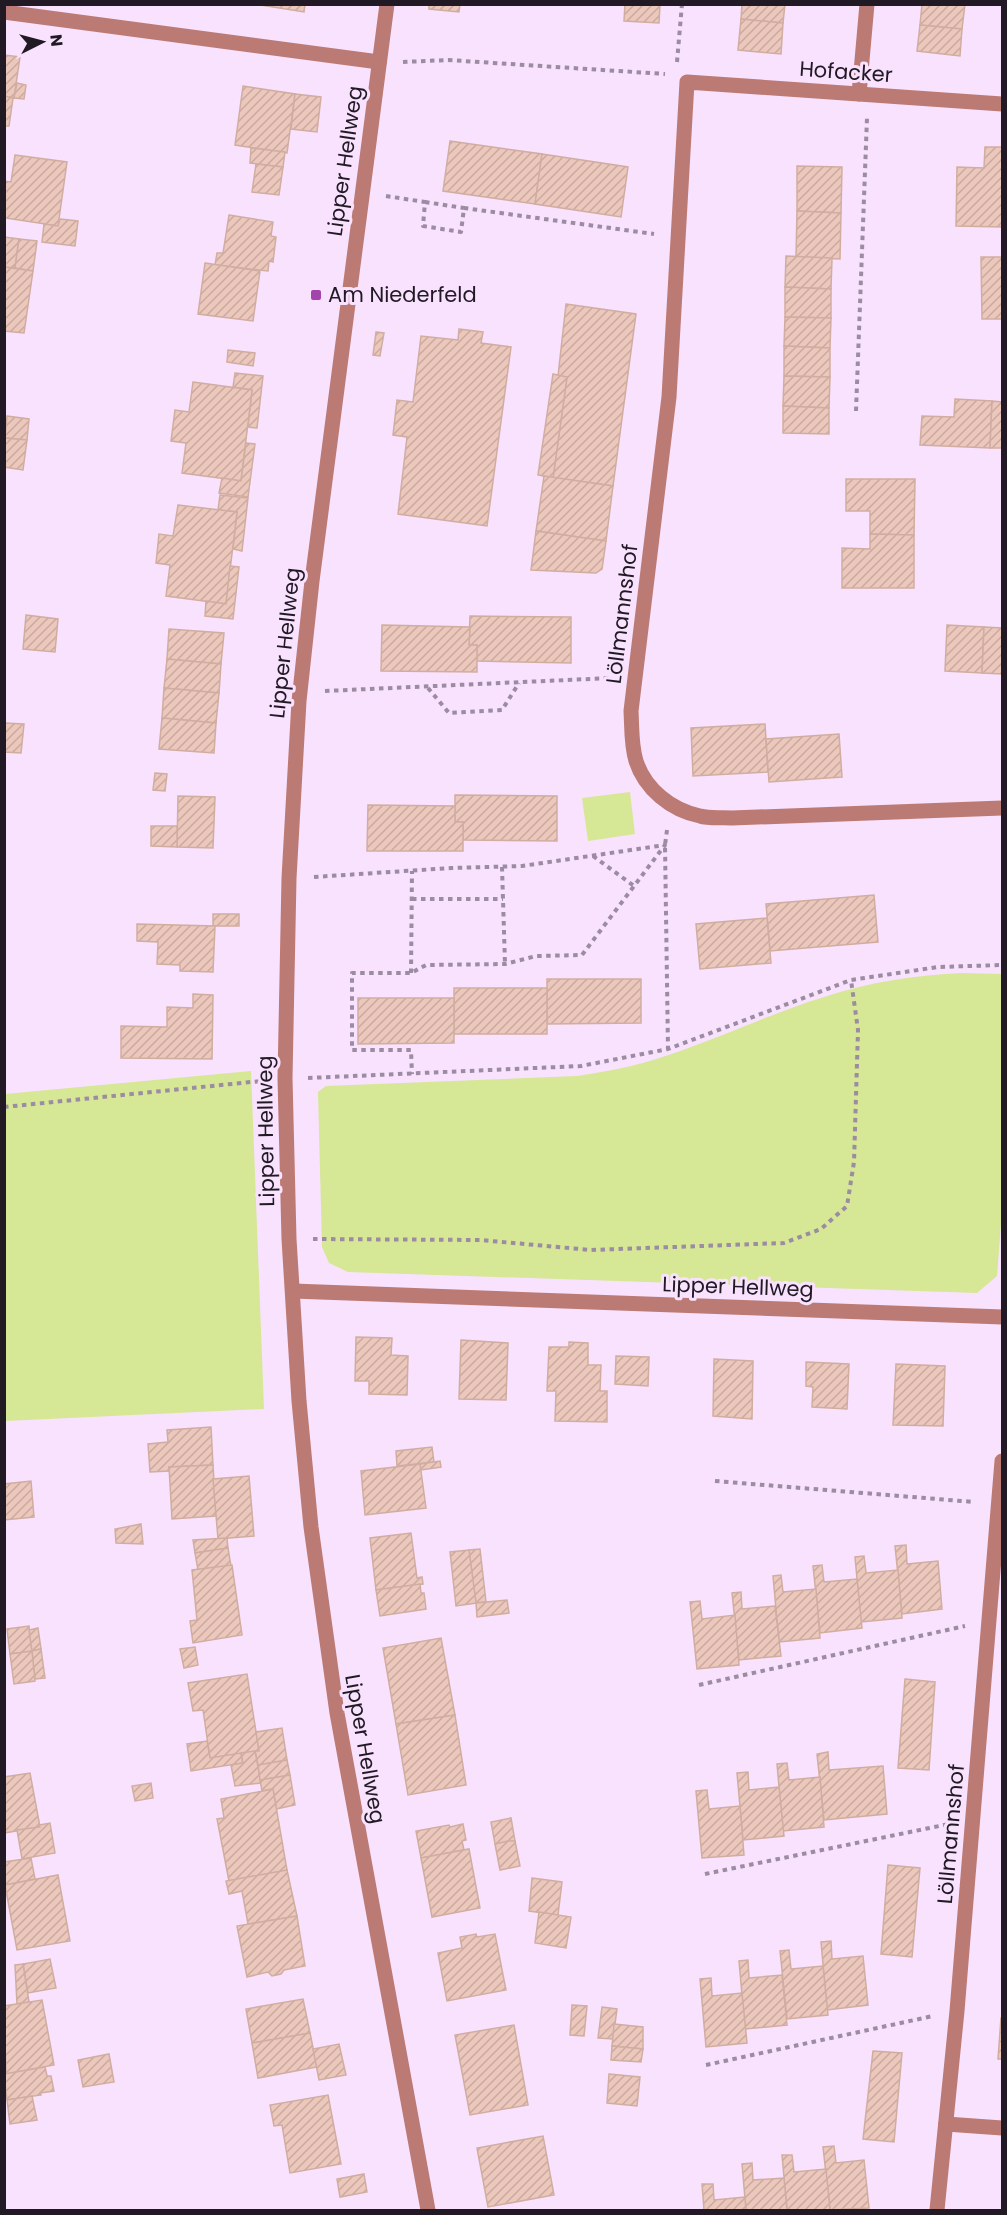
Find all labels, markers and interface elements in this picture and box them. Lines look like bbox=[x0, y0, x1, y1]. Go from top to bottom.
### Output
north arrow bbox=[12, 12, 72, 72]
text: N bbox=[44, 33, 68, 48]
street label: Hofacker bbox=[798, 54, 894, 89]
street label: Lipper Hellweg bbox=[320, 84, 369, 238]
place label: Am Niederfeld bbox=[328, 280, 477, 309]
marker: Am Niederfeld bbox=[309, 288, 323, 302]
street label: Löllmannshof bbox=[599, 542, 644, 685]
street label: Lipper Hellweg bbox=[262, 566, 307, 720]
street label: Lipper Hellweg bbox=[250, 1055, 281, 1207]
street label: Lipper Hellweg bbox=[662, 1269, 814, 1304]
street label: Lipper Hellweg bbox=[338, 1672, 393, 1826]
street label: Löllmannshof bbox=[930, 1763, 971, 1905]

